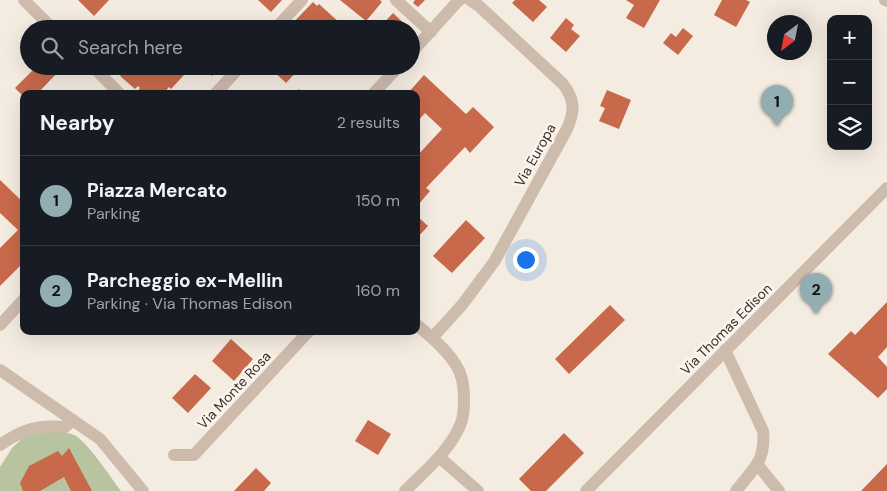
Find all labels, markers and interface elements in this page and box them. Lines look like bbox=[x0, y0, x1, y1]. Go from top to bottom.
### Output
north arrow bbox=[767, 15, 812, 60]
map controls bbox=[827, 15, 872, 150]
button: + bbox=[827, 15, 872, 60]
search box bbox=[20, 20, 420, 75]
icon: search bbox=[38, 34, 66, 62]
text: Search here bbox=[78, 35, 183, 60]
button: − bbox=[827, 60, 872, 105]
pin: 1 bbox=[761, 85, 793, 126]
button: layers bbox=[827, 105, 872, 150]
text: Nearby bbox=[40, 109, 114, 137]
text: 2 results bbox=[337, 112, 400, 133]
street label: Via Europa bbox=[510, 120, 560, 190]
text: Piazza Mercato bbox=[87, 178, 227, 203]
text: 1 bbox=[53, 190, 59, 211]
text: 150 m bbox=[356, 190, 400, 211]
text: Parking bbox=[87, 203, 141, 224]
your location bbox=[513, 247, 539, 273]
text: Parcheggio ex-Mellin bbox=[87, 268, 283, 293]
pin: 2 bbox=[800, 273, 832, 314]
street label: Via Thomas Edison bbox=[676, 279, 776, 379]
text: 2 bbox=[51, 280, 61, 301]
text: 160 m bbox=[356, 280, 400, 301]
text: Parking · Via Thomas Edison bbox=[87, 293, 292, 314]
street label: Via Monte Rosa bbox=[193, 347, 275, 433]

